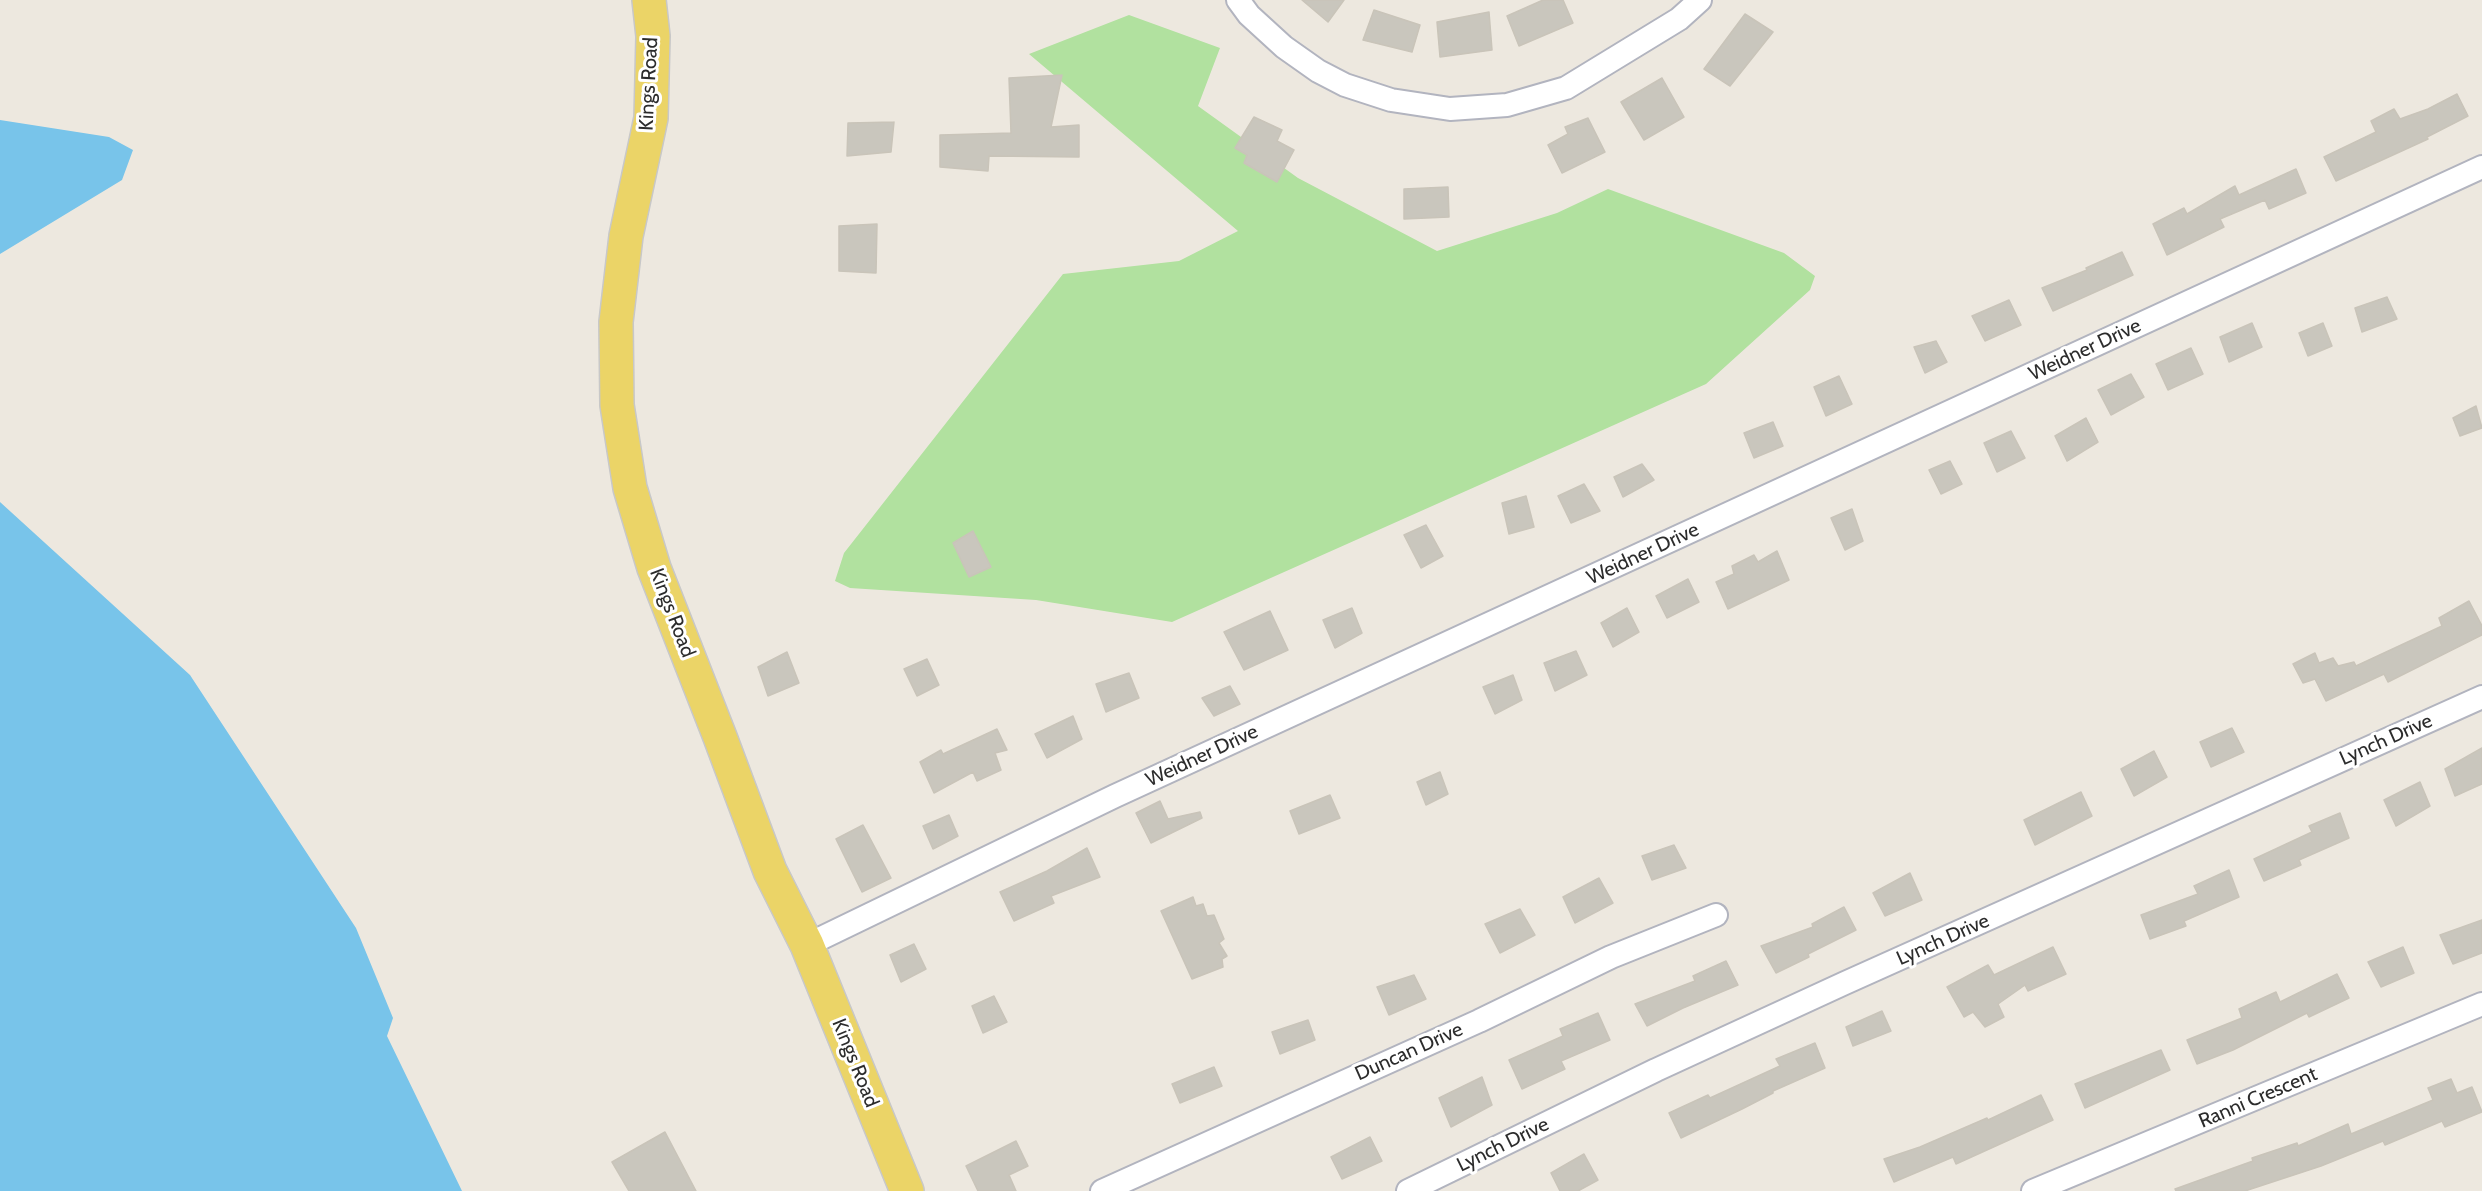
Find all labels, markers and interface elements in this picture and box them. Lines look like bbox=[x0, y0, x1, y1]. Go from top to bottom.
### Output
street label: Kings Road bbox=[635, 37, 663, 131]
street label: Weidner Drive bbox=[2025, 314, 2145, 386]
street label: Weidner Drive bbox=[1583, 518, 1703, 590]
street label: Kings Road bbox=[644, 565, 700, 661]
street label: Lynch Drive bbox=[2336, 709, 2436, 771]
street label: Weidner Drive bbox=[1142, 720, 1262, 792]
street label: Lynch Drive bbox=[1893, 909, 1993, 971]
street label: Kings Road bbox=[826, 1015, 884, 1111]
street label: Duncan Drive bbox=[1351, 1018, 1467, 1086]
street label: Ranni Crescent bbox=[2195, 1062, 2321, 1134]
street label: Lynch Drive bbox=[1453, 1112, 1553, 1178]

